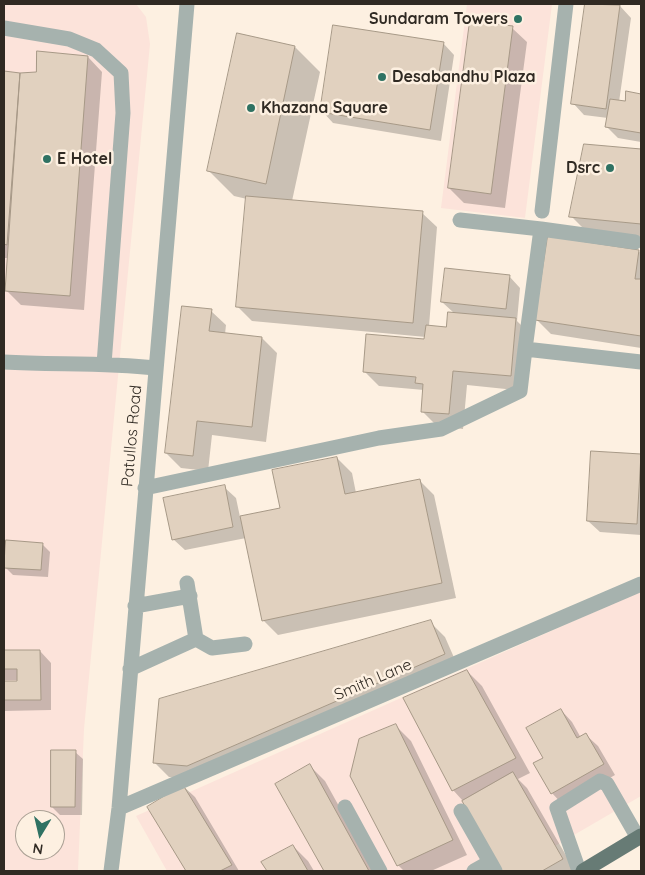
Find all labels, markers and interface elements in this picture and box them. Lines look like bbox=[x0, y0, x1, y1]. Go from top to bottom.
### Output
place label: Sundaram Towers bbox=[369, 9, 508, 29]
marker: Sundaram Towers bbox=[512, 13, 524, 25]
place label: Desabandhu Plaza bbox=[392, 67, 536, 87]
marker: Desabandhu Plaza bbox=[376, 71, 388, 83]
place label: Khazana Square bbox=[261, 98, 388, 118]
marker: Khazana Square bbox=[245, 102, 257, 114]
place label: E Hotel bbox=[57, 149, 112, 169]
marker: E Hotel bbox=[41, 153, 53, 165]
place label: Dsrc bbox=[566, 158, 600, 178]
marker: Dsrc bbox=[604, 162, 616, 174]
street label: Patullos Road bbox=[118, 384, 146, 488]
street label: Smith Lane bbox=[331, 655, 415, 705]
north arrow bbox=[15, 810, 65, 860]
text: N bbox=[31, 839, 44, 859]

